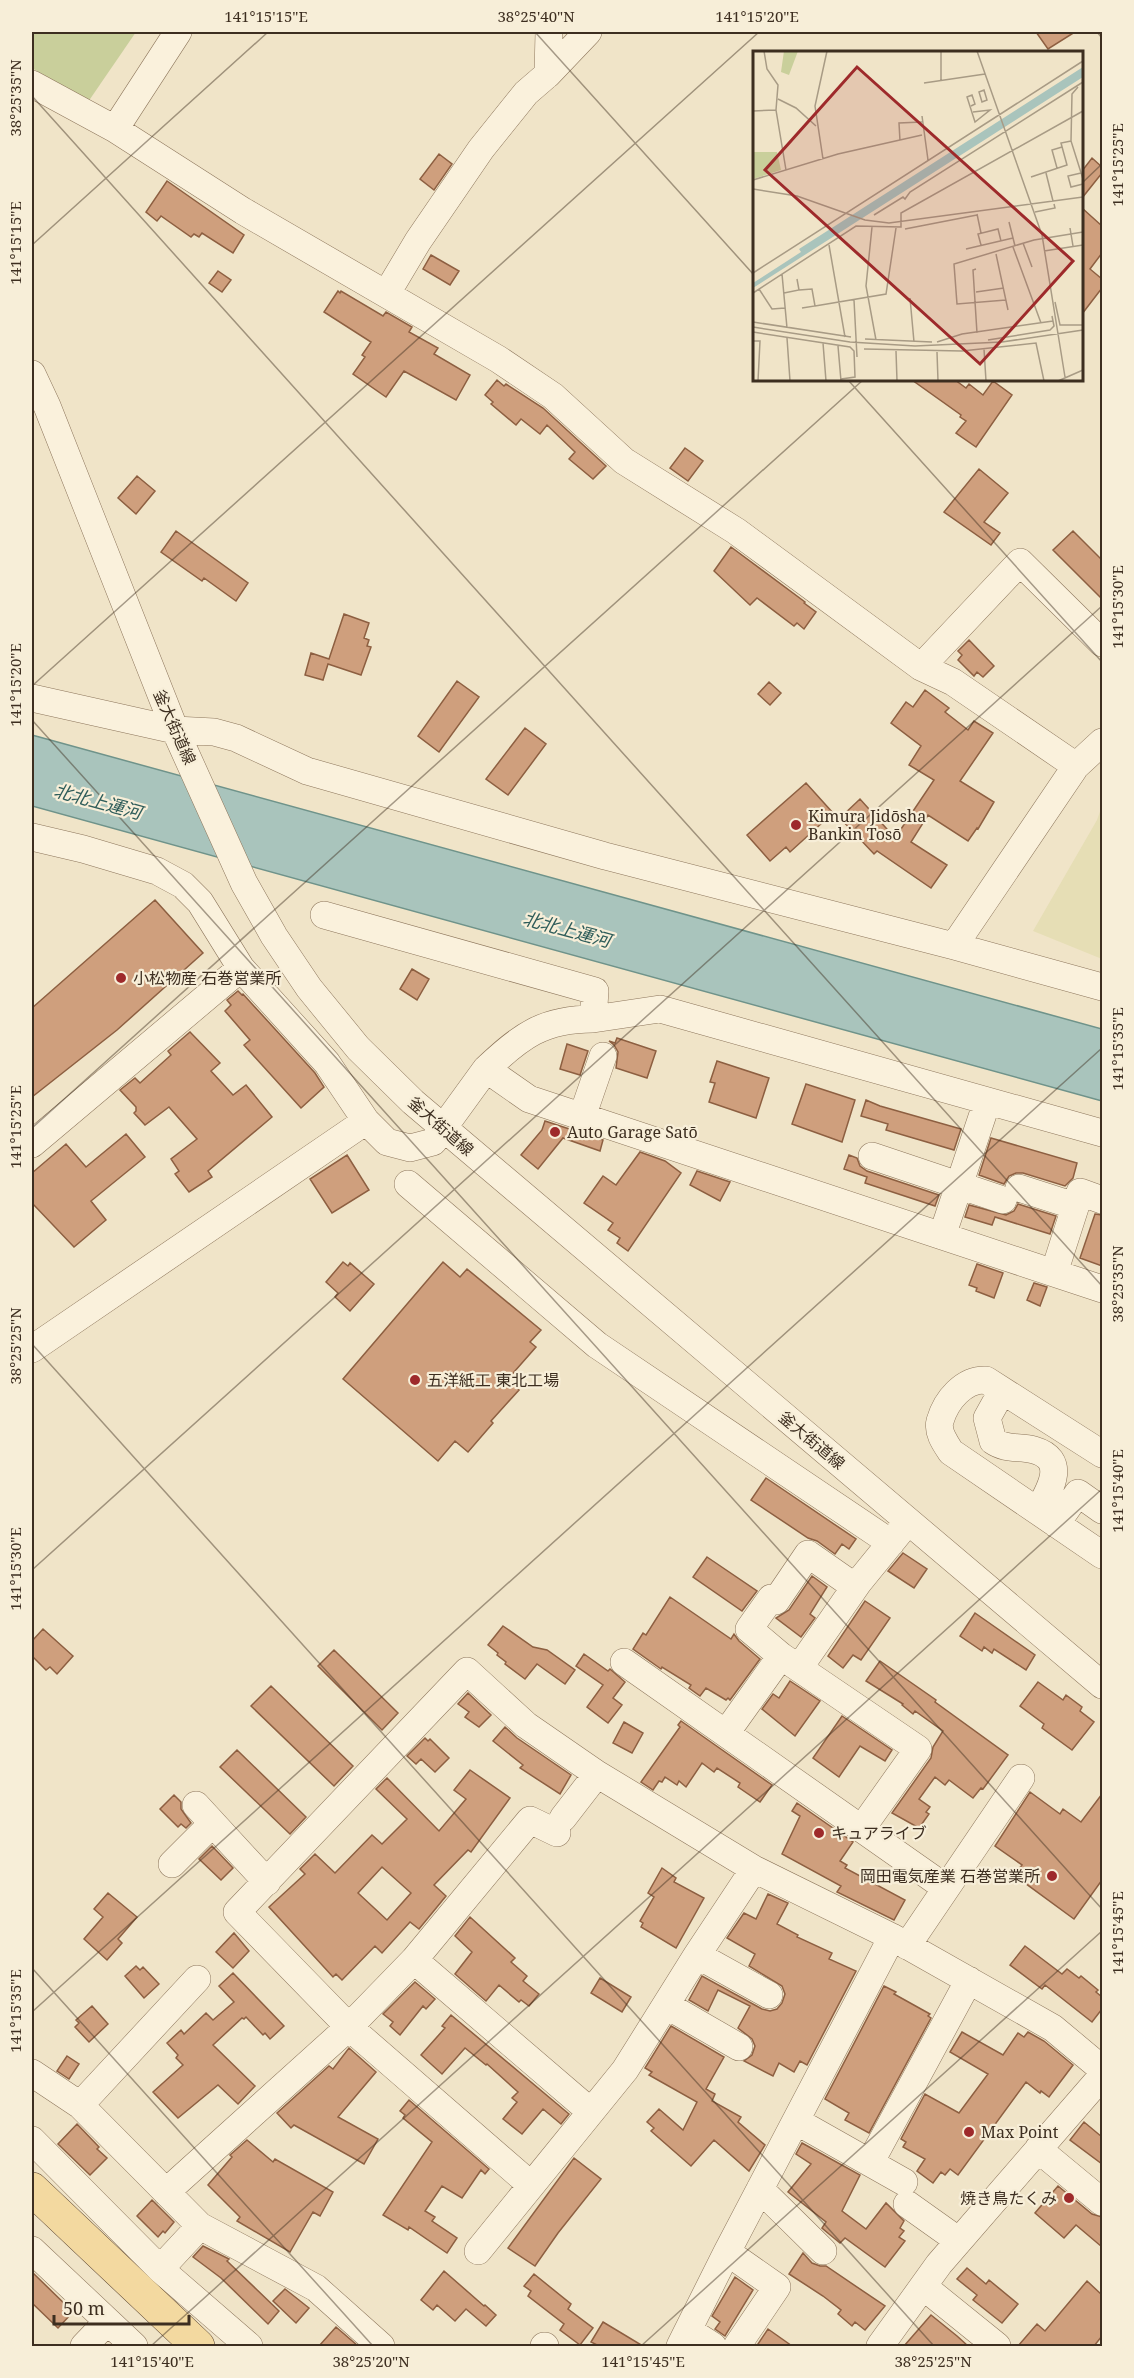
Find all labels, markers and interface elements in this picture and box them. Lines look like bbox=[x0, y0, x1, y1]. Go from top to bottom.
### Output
text: 141°15'15"E bbox=[224, 6, 308, 26]
text: 38°25'40"N bbox=[497, 6, 575, 26]
text: 141°15'20"E bbox=[715, 6, 799, 26]
inset map bbox=[753, 51, 1083, 381]
text: 38°25'35"N bbox=[5, 59, 25, 137]
text: 141°15'25"E bbox=[1107, 123, 1127, 207]
text: 141°15'15"E bbox=[5, 201, 25, 285]
text: 141°15'30"E bbox=[1107, 565, 1127, 649]
text: 141°15'20"E bbox=[5, 643, 25, 727]
street label: 釜大街道線 bbox=[149, 686, 201, 768]
water label: 北北上運河 bbox=[51, 778, 147, 825]
place label: Kimura Jidōsha Bankin Tosō bbox=[808, 805, 926, 845]
marker: Kimura Jidōsha Bankin Tosō bbox=[789, 818, 803, 832]
water label: 北北上運河 bbox=[520, 906, 616, 953]
place label: 小松物産 石巻営業所 bbox=[133, 967, 281, 989]
marker: 小松物産 石巻営業所 bbox=[114, 971, 128, 985]
text: 141°15'35"E bbox=[1107, 1007, 1127, 1091]
text: 141°15'25"E bbox=[5, 1085, 25, 1169]
street label: 釜大街道線 bbox=[404, 1091, 478, 1161]
place label: Auto Garage Satō bbox=[567, 1121, 698, 1143]
marker: Auto Garage Satō bbox=[548, 1125, 562, 1139]
text: 38°25'35"N bbox=[1107, 1245, 1127, 1323]
text: 38°25'25"N bbox=[5, 1307, 25, 1385]
place label: 五洋紙工 東北工場 bbox=[427, 1369, 559, 1391]
marker: 五洋紙工 東北工場 bbox=[408, 1373, 422, 1387]
street label: 釜大街道線 bbox=[774, 1406, 850, 1474]
text: 141°15'40"E bbox=[1107, 1449, 1127, 1533]
text: 141°15'30"E bbox=[5, 1527, 25, 1611]
place label: キュアライブ bbox=[831, 1822, 927, 1844]
marker: キュアライブ bbox=[812, 1826, 826, 1840]
place label: 岡田電気産業 石巻営業所 bbox=[860, 1865, 1040, 1887]
marker: 岡田電気産業 石巻営業所 bbox=[1045, 1869, 1059, 1883]
text: 141°15'45"E bbox=[1107, 1891, 1127, 1975]
text: 141°15'35"E bbox=[5, 1969, 25, 2053]
place label: Max Point bbox=[981, 2121, 1059, 2143]
marker: Max Point bbox=[962, 2125, 976, 2139]
place label: 焼き鳥たくみ bbox=[960, 2187, 1057, 2209]
marker: 焼き鳥たくみ bbox=[1062, 2191, 1076, 2205]
scale bar bbox=[54, 2288, 189, 2326]
text: 50 m bbox=[63, 2296, 105, 2320]
text: 141°15'40"E bbox=[110, 2351, 194, 2371]
text: 38°25'20"N bbox=[332, 2351, 410, 2371]
text: 141°15'45"E bbox=[601, 2351, 685, 2371]
text: 38°25'25"N bbox=[894, 2351, 972, 2371]

